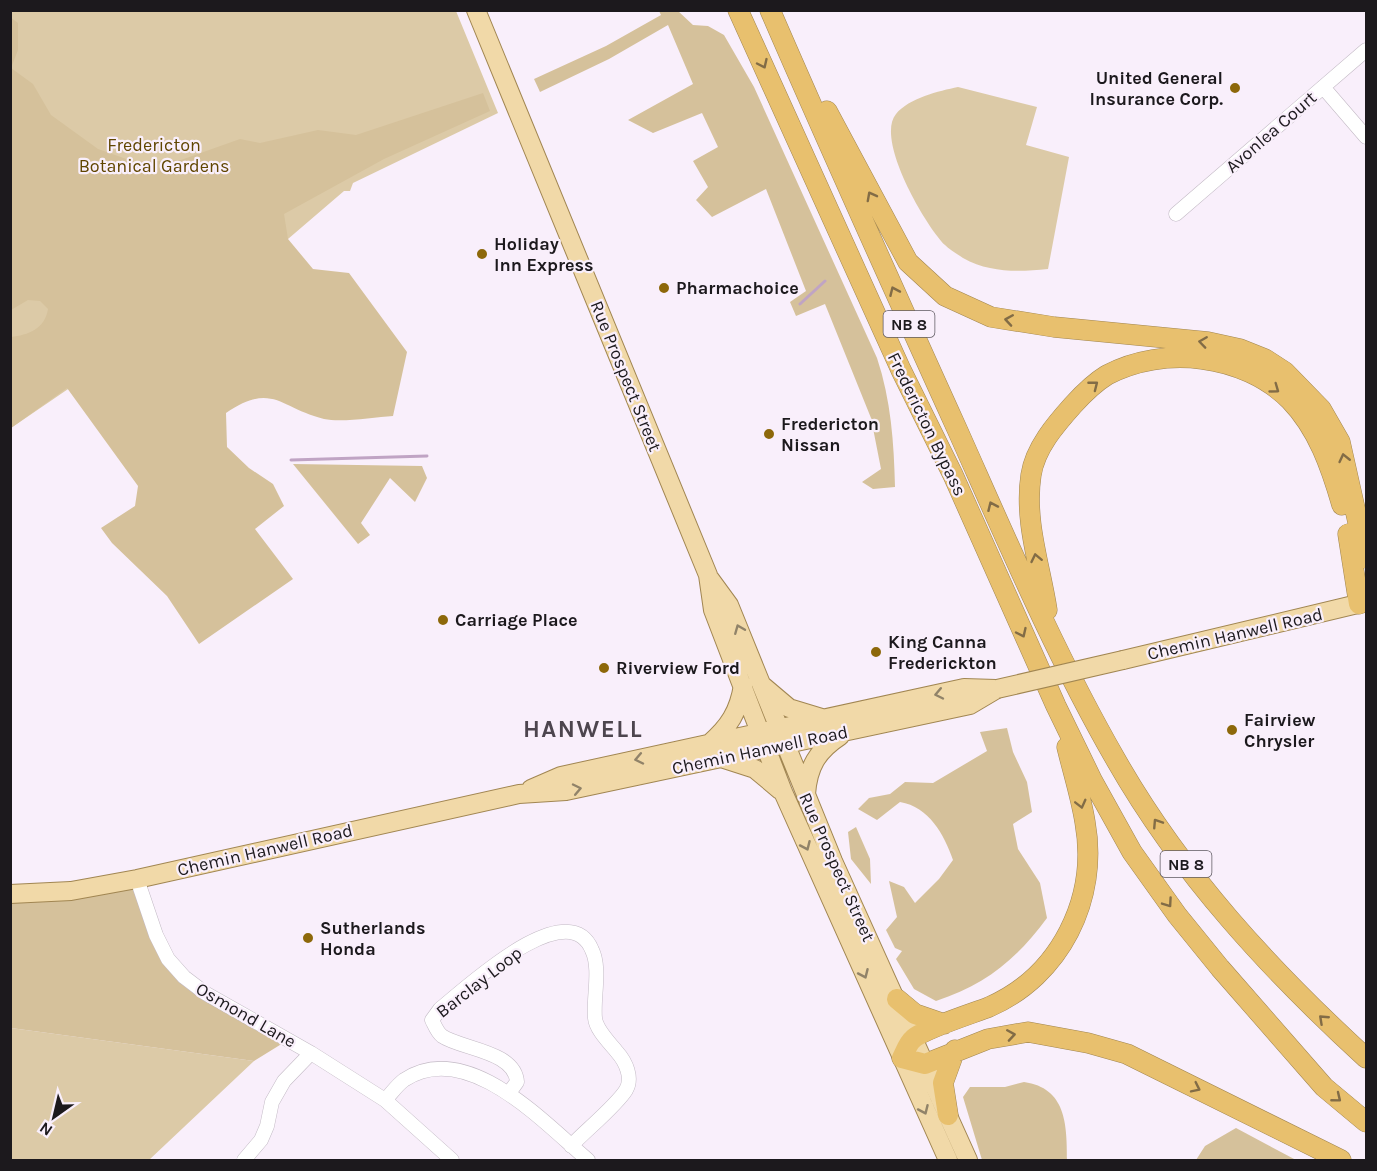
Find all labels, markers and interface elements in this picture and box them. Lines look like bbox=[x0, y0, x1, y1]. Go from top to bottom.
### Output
one-way arrow bbox=[755, 57, 767, 68]
place label: United General Insurance Corp. bbox=[1090, 67, 1223, 110]
marker: United General Insurance Corp. bbox=[1228, 81, 1242, 95]
street label: Avonlea Court bbox=[1221, 86, 1321, 177]
park label: Fredericton Botanical Gardens bbox=[79, 134, 229, 177]
one-way arrow bbox=[867, 191, 878, 202]
place label: Holiday Inn Express bbox=[494, 233, 594, 276]
marker: Holiday Inn Express bbox=[475, 247, 489, 261]
place label: Pharmachoice bbox=[676, 277, 799, 299]
marker: Pharmachoice bbox=[657, 281, 671, 295]
one-way arrow bbox=[889, 286, 901, 297]
street label: Rue Prospect Street bbox=[586, 297, 666, 455]
road number: NB 8 bbox=[884, 311, 934, 337]
one-way arrow bbox=[1005, 314, 1015, 327]
one-way arrow bbox=[1198, 336, 1208, 348]
street label: Fredericton Bypass bbox=[883, 349, 971, 499]
one-way arrow bbox=[1087, 382, 1098, 393]
one-way arrow bbox=[1269, 382, 1280, 393]
place label: Fredericton Nissan bbox=[781, 413, 879, 456]
marker: Fredericton Nissan bbox=[762, 427, 776, 441]
one-way arrow bbox=[1338, 454, 1351, 464]
one-way arrow bbox=[987, 502, 999, 513]
one-way arrow bbox=[1030, 553, 1043, 563]
street label: Chemin Hanwell Road bbox=[1145, 603, 1325, 665]
place label: Carriage Place bbox=[455, 609, 578, 631]
marker: Carriage Place bbox=[436, 613, 450, 627]
one-way arrow bbox=[734, 624, 746, 635]
one-way arrow bbox=[1014, 626, 1026, 637]
place label: King Canna Frederickton bbox=[888, 631, 997, 674]
marker: King Canna Frederickton bbox=[869, 645, 883, 659]
place label: Riverview Ford bbox=[616, 657, 740, 679]
marker: Riverview Ford bbox=[597, 661, 611, 675]
one-way arrow bbox=[935, 687, 945, 700]
place label: Fairview Chrysler bbox=[1244, 709, 1316, 752]
district label: HANWELL bbox=[523, 715, 643, 743]
street label: Chemin Hanwell Road bbox=[670, 721, 850, 779]
marker: Fairview Chrysler bbox=[1225, 723, 1239, 737]
one-way arrow bbox=[634, 752, 644, 765]
one-way arrow bbox=[572, 783, 582, 796]
street label: Rue Prospect Street bbox=[794, 789, 880, 945]
one-way arrow bbox=[1073, 799, 1086, 809]
street label: Chemin Hanwell Road bbox=[175, 819, 355, 881]
one-way arrow bbox=[1153, 819, 1164, 830]
one-way arrow bbox=[798, 839, 810, 850]
road number: NB 8 bbox=[1160, 851, 1212, 877]
one-way arrow bbox=[1161, 896, 1172, 907]
place label: Sutherlands Honda bbox=[320, 917, 425, 960]
marker: Sutherlands Honda bbox=[301, 931, 315, 945]
street label: Barclay Loop bbox=[432, 942, 526, 1022]
one-way arrow bbox=[856, 968, 868, 979]
street label: Osmond Lane bbox=[192, 977, 300, 1053]
one-way arrow bbox=[1320, 1015, 1330, 1026]
one-way arrow bbox=[1006, 1029, 1016, 1042]
one-way arrow bbox=[1189, 1081, 1200, 1092]
north arrow bbox=[24, 1087, 84, 1147]
one-way arrow bbox=[1330, 1090, 1341, 1101]
one-way arrow bbox=[917, 1103, 929, 1114]
text: N bbox=[36, 1118, 56, 1140]

